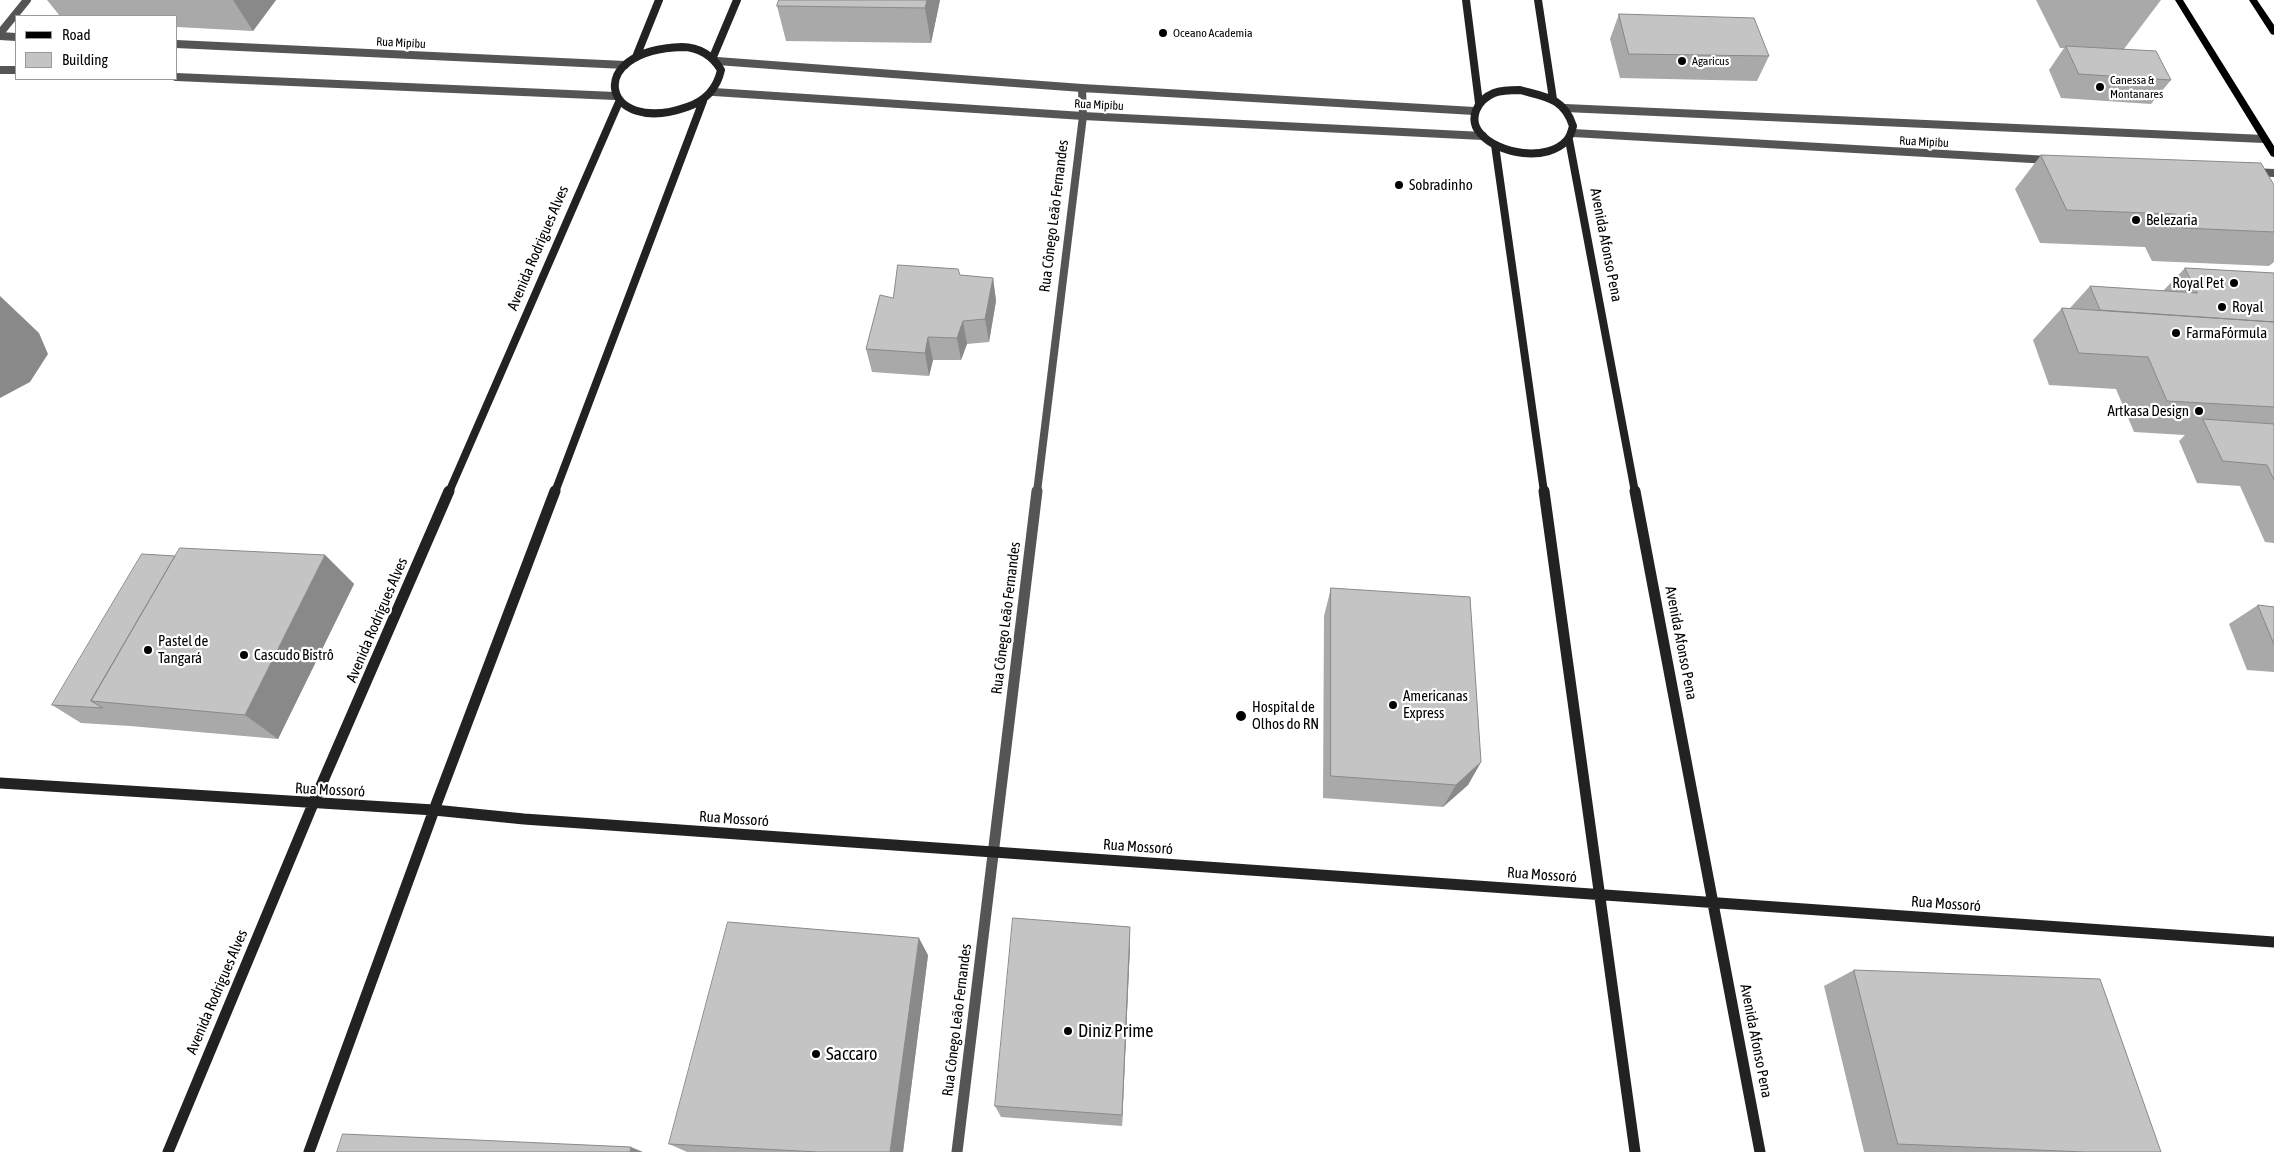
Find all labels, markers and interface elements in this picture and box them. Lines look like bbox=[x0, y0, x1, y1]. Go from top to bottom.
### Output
legend bbox=[15, 15, 178, 80]
text: Road bbox=[62, 26, 91, 43]
place label: Oceano Academia bbox=[1173, 26, 1253, 40]
marker: Oceano Academia bbox=[1157, 27, 1169, 39]
street label: Rua Mipibu bbox=[376, 35, 426, 51]
text: Building bbox=[62, 51, 108, 68]
place label: Agaricus bbox=[1692, 54, 1729, 68]
marker: Agaricus bbox=[1676, 55, 1688, 67]
place label: Canessa & Montanares bbox=[2110, 73, 2163, 101]
marker: Canessa & Montanares bbox=[2094, 81, 2106, 93]
street label: Rua Mipibu bbox=[1074, 97, 1124, 113]
street label: Rua Mipibu bbox=[1899, 134, 1949, 150]
street label: Rua Cônego Leão Fernandes bbox=[1036, 139, 1072, 293]
place label: Sobradinho bbox=[1409, 176, 1473, 194]
marker: Sobradinho bbox=[1393, 179, 1405, 191]
street label: Avenida Rodrigues Alves bbox=[504, 183, 572, 313]
street label: Avenida Afonso Pena bbox=[1586, 187, 1626, 303]
place label: Belezaria bbox=[2146, 211, 2198, 229]
marker: Belezaria bbox=[2130, 214, 2142, 226]
place label: Royal Pet bbox=[2172, 274, 2224, 292]
marker: Royal Pet bbox=[2228, 277, 2240, 289]
place label: Royal bbox=[2232, 298, 2263, 316]
marker: Royal bbox=[2216, 301, 2228, 313]
place label: FarmaFórmula bbox=[2186, 324, 2267, 342]
marker: FarmaFórmula bbox=[2170, 327, 2182, 339]
place label: Artkasa Design bbox=[2107, 402, 2189, 420]
marker: Artkasa Design bbox=[2193, 405, 2205, 417]
street label: Rua Cônego Leão Fernandes bbox=[988, 541, 1024, 695]
street label: Avenida Rodrigues Alves bbox=[343, 555, 411, 685]
street label: Avenida Afonso Pena bbox=[1661, 585, 1701, 701]
place label: Pastel de Tangará bbox=[158, 632, 208, 667]
marker: Pastel de Tangará bbox=[142, 644, 154, 656]
place label: Cascudo Bistrô bbox=[254, 646, 334, 664]
marker: Cascudo Bistrô bbox=[238, 649, 250, 661]
place label: Americanas Express bbox=[1403, 687, 1468, 722]
place label: Hospital de Olhos do RN bbox=[1252, 698, 1319, 733]
marker: Americanas Express bbox=[1387, 699, 1399, 711]
marker: Hospital de Olhos do RN bbox=[1234, 709, 1248, 723]
street label: Rua Mossoró bbox=[295, 779, 365, 801]
street label: Rua Mossoró bbox=[698, 808, 770, 830]
street label: Rua Mossoró bbox=[1102, 836, 1174, 858]
street label: Rua Mossoró bbox=[1506, 864, 1578, 886]
street label: Rua Mossoró bbox=[1910, 893, 1982, 915]
street label: Avenida Rodrigues Alves bbox=[183, 927, 251, 1057]
street label: Rua Cônego Leão Fernandes bbox=[939, 943, 975, 1097]
street label: Avenida Afonso Pena bbox=[1736, 983, 1776, 1099]
place label: Diniz Prime bbox=[1078, 1020, 1153, 1042]
marker: Diniz Prime bbox=[1062, 1025, 1074, 1037]
place label: Saccaro bbox=[826, 1043, 877, 1065]
marker: Saccaro bbox=[810, 1048, 822, 1060]

